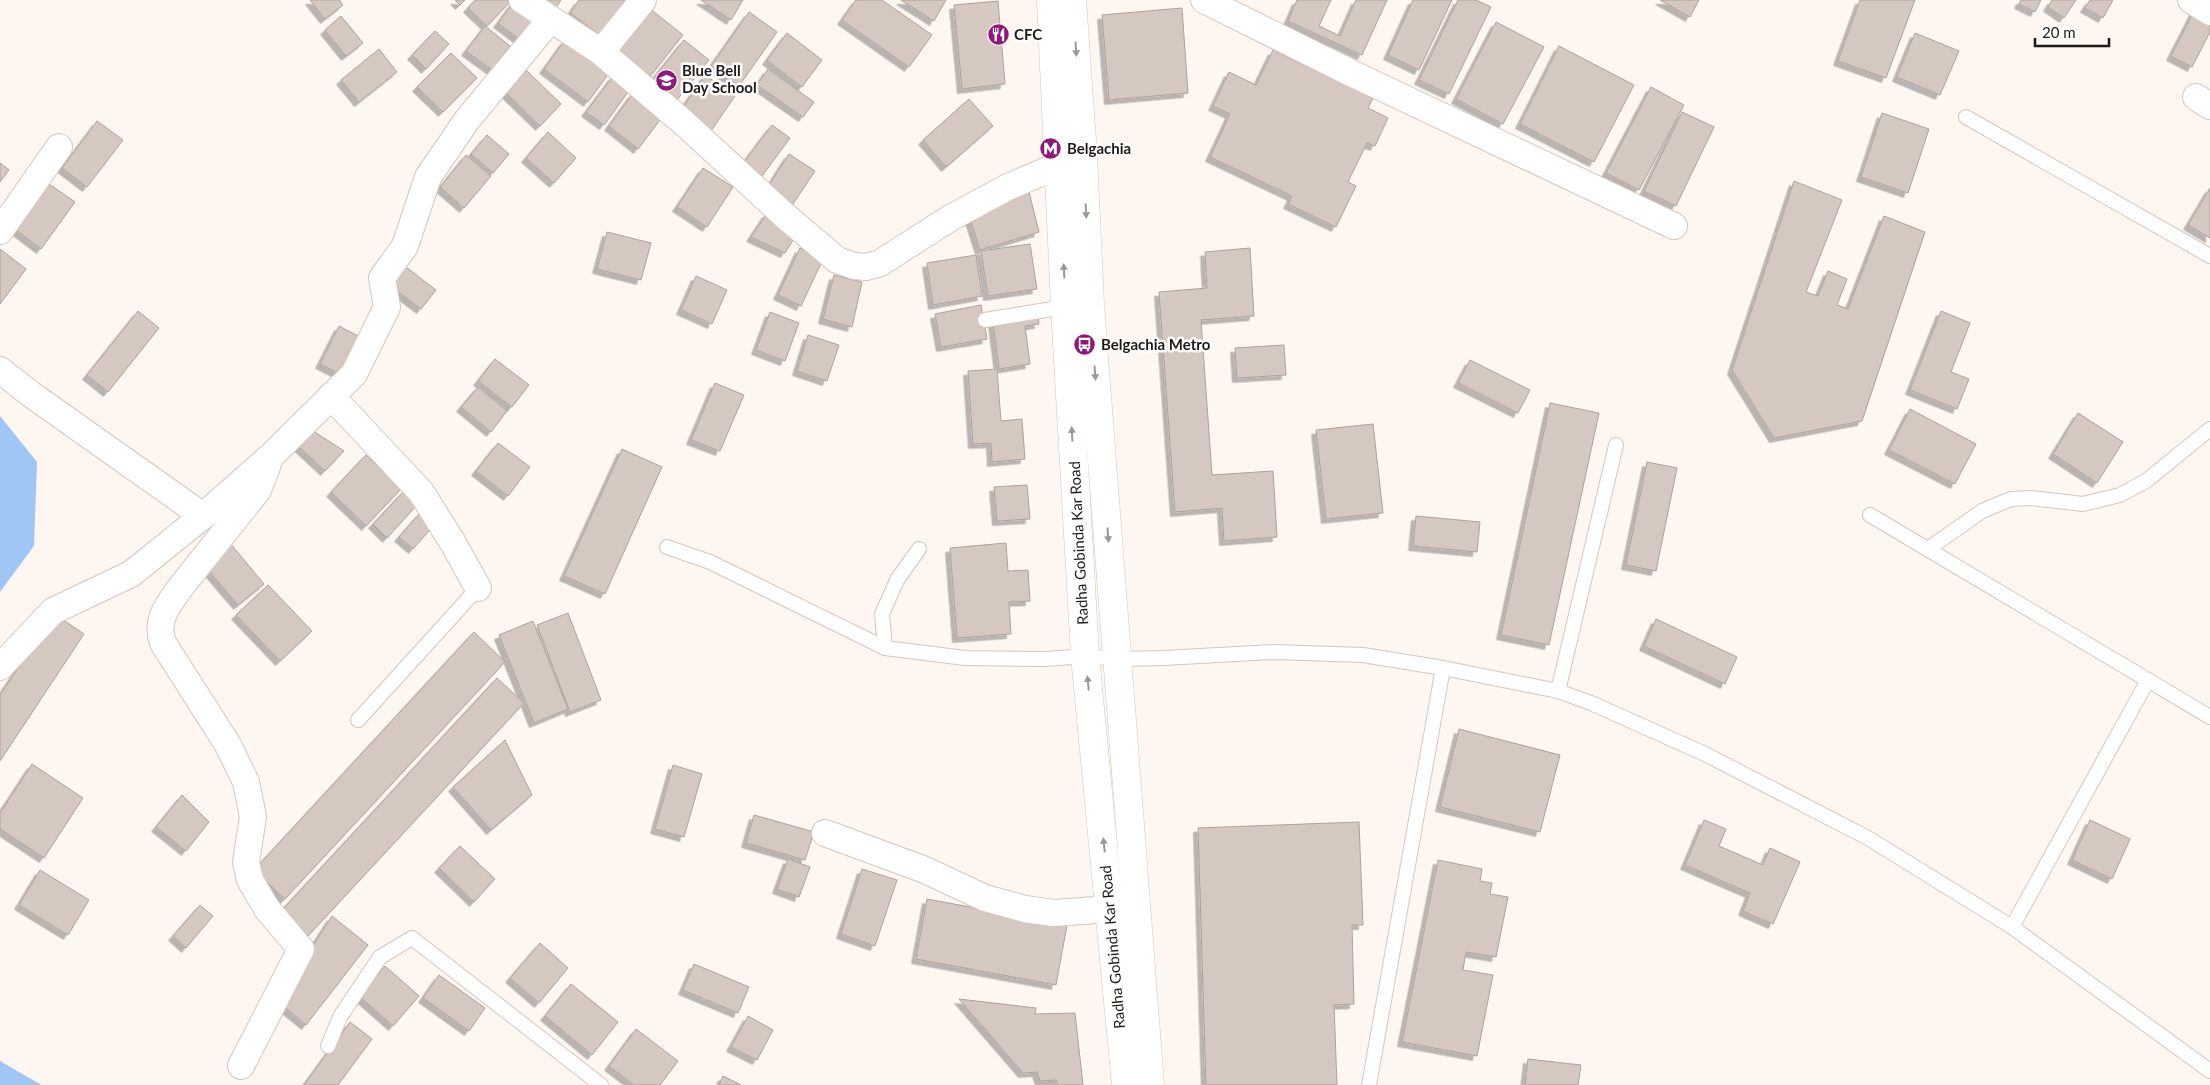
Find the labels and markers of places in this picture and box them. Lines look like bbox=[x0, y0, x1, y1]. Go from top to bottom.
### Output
restaurant icon: CFC bbox=[986, 23, 1010, 47]
place label: CFC bbox=[1014, 25, 1042, 43]
place label: Blue Bell Day School bbox=[682, 61, 757, 96]
school or university icon: Blue Bell Day School bbox=[654, 68, 678, 92]
metro station icon: Belgachia bbox=[1039, 137, 1063, 161]
place label: Belgachia bbox=[1067, 139, 1131, 157]
bus stop icon: Belgachia Metro bbox=[1073, 333, 1097, 357]
place label: Belgachia Metro bbox=[1101, 335, 1211, 353]

